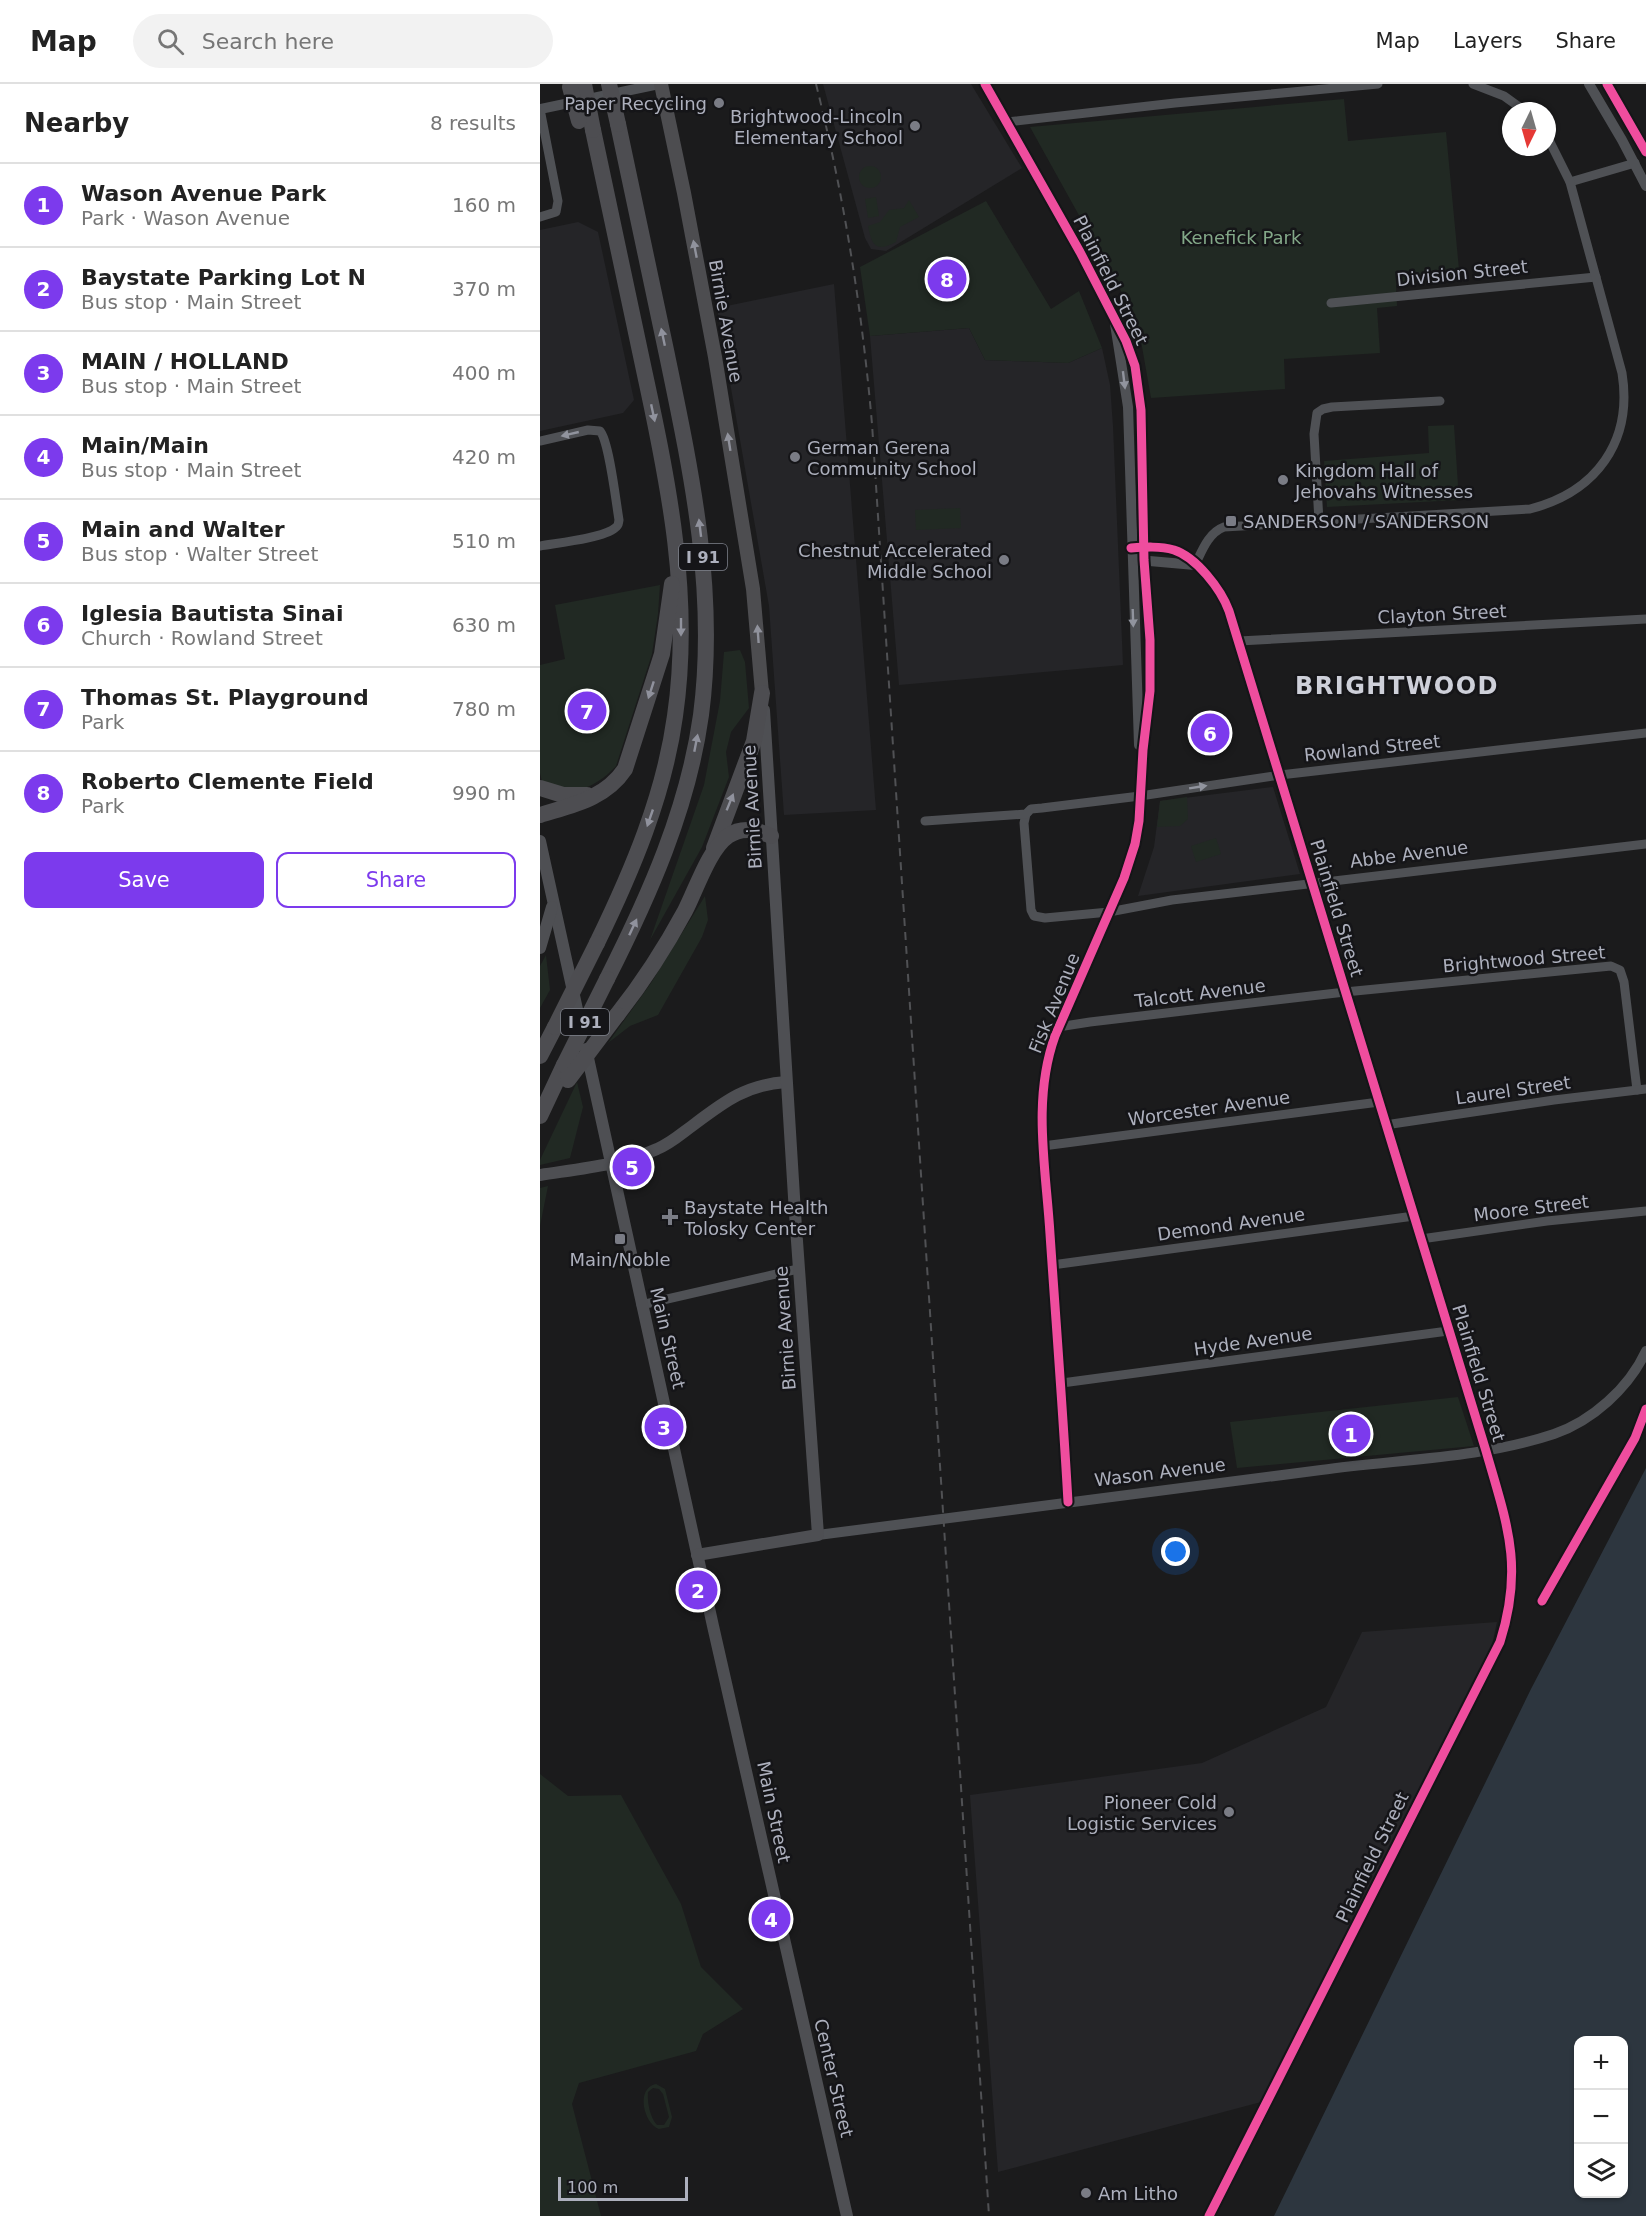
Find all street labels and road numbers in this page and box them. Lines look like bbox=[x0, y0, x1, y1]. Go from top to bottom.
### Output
street label: Plainfield Street bbox=[1069, 212, 1153, 348]
street label: Division Street bbox=[1395, 256, 1529, 290]
street label: Birnie Avenue bbox=[705, 258, 747, 384]
road number: I 91 bbox=[679, 544, 727, 570]
street label: Clayton Street bbox=[1377, 600, 1507, 628]
street label: Rowland Street bbox=[1303, 730, 1441, 766]
street label: Birnie Avenue bbox=[738, 744, 766, 870]
street label: Abbe Avenue bbox=[1349, 836, 1469, 872]
street label: Plainfield Street bbox=[1306, 837, 1368, 979]
street label: Brightwood Street bbox=[1442, 941, 1606, 977]
street label: Fisk Avenue bbox=[1024, 950, 1084, 1056]
street label: Talcott Avenue bbox=[1132, 975, 1267, 1012]
road number: I 91 bbox=[561, 1009, 609, 1035]
street label: Laurel Street bbox=[1454, 1072, 1572, 1108]
street label: Worcester Avenue bbox=[1127, 1086, 1291, 1130]
street label: Moore Street bbox=[1472, 1191, 1590, 1225]
street label: Demond Avenue bbox=[1156, 1203, 1306, 1245]
street label: Birnie Avenue bbox=[770, 1265, 800, 1391]
street label: Main Street bbox=[646, 1285, 690, 1391]
street label: Plainfield Street bbox=[1448, 1302, 1510, 1444]
street label: Hyde Avenue bbox=[1192, 1322, 1314, 1360]
street label: Wason Avenue bbox=[1093, 1454, 1227, 1490]
street label: Main Street bbox=[753, 1759, 795, 1865]
street label: Plainfield Street bbox=[1331, 1788, 1413, 1926]
street label: Center Street bbox=[810, 2017, 858, 2139]

